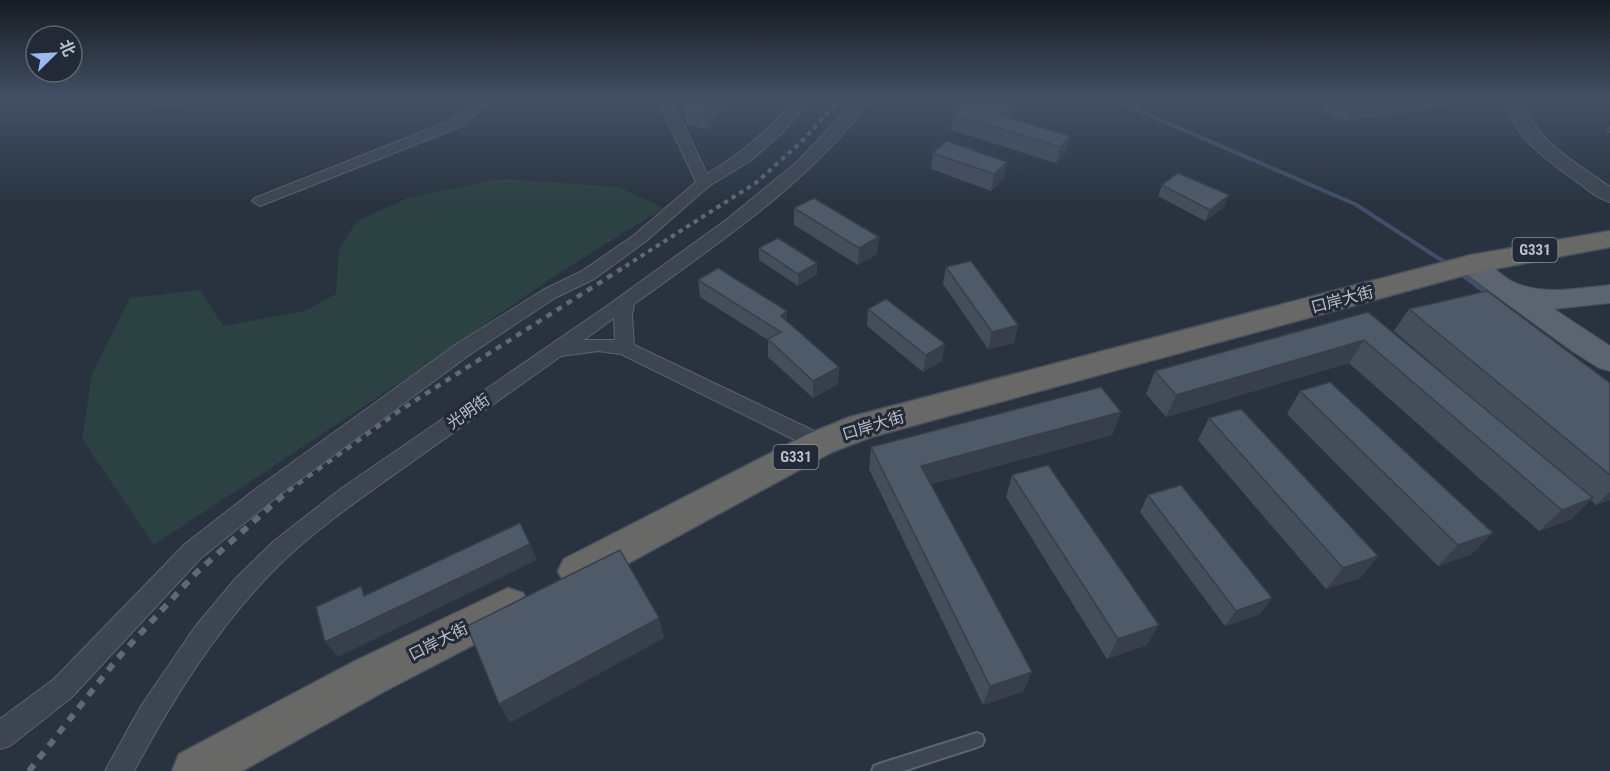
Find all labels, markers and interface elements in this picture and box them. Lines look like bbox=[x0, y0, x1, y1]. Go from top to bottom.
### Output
north arrow bbox=[24, 24, 84, 84]
text: 北 bbox=[55, 37, 79, 59]
road number: G331 bbox=[1512, 238, 1558, 262]
street label: 口岸大街 bbox=[1309, 282, 1376, 317]
street label: 光明街 bbox=[443, 390, 493, 433]
street label: 口岸大街 bbox=[840, 407, 907, 444]
road number: G331 bbox=[774, 445, 818, 469]
street label: 口岸大街 bbox=[405, 618, 471, 664]

